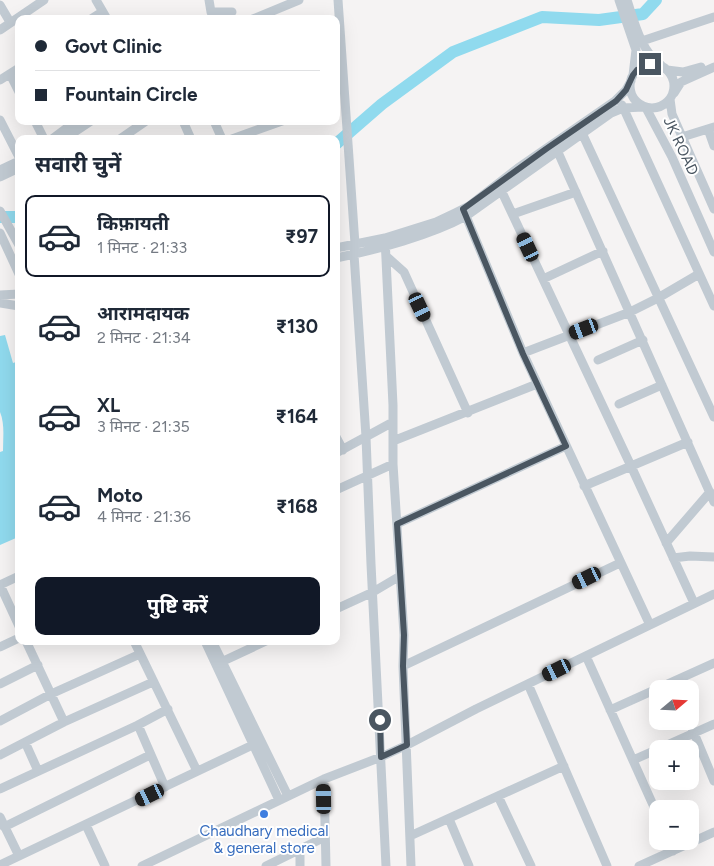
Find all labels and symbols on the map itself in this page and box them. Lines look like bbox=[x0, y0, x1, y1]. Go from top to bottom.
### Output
route end bbox=[639, 53, 661, 75]
street label: JK ROAD bbox=[660, 114, 702, 178]
car bbox=[514, 230, 541, 264]
car bbox=[406, 290, 433, 324]
car bbox=[567, 317, 600, 341]
car bbox=[570, 565, 603, 591]
car bbox=[540, 657, 573, 683]
north arrow bbox=[649, 680, 699, 730]
route start bbox=[369, 709, 391, 731]
car bbox=[133, 782, 166, 808]
car bbox=[316, 784, 331, 814]
marker: Chaudhary medical & general store bbox=[258, 808, 270, 820]
place label: Chaudhary medical & general store bbox=[200, 822, 328, 857]

